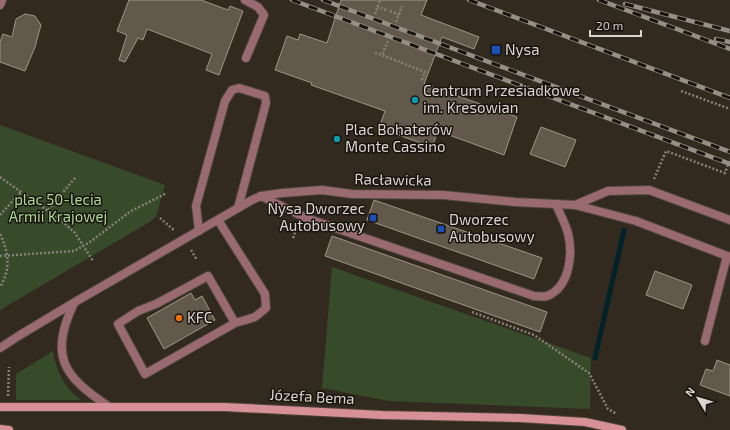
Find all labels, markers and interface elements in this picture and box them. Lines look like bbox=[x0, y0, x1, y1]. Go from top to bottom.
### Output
scale bar bbox=[590, 12, 641, 38]
text: 20 m bbox=[596, 18, 623, 32]
place label: Nysa bbox=[505, 40, 539, 58]
marker: Nysa bbox=[490, 44, 502, 56]
place label: Centrum Przesiadkowe im. Kresowian bbox=[423, 81, 580, 116]
marker: Centrum Przesiadkowe im. Kresowian bbox=[410, 95, 420, 105]
place label: Plac Bohaterów Monte Cassino bbox=[345, 120, 452, 155]
marker: Plac Bohaterów Monte Cassino bbox=[332, 134, 342, 144]
street label: Racławicka bbox=[354, 169, 432, 189]
park label: plac 50-lecia Armii Krajowej bbox=[9, 190, 107, 226]
place label: Nysa Dworzec Autobusowy bbox=[267, 199, 365, 234]
place label: Dworzec Autobusowy bbox=[449, 210, 535, 245]
marker: Nysa Dworzec Autobusowy bbox=[368, 213, 378, 223]
marker: Dworzec Autobusowy bbox=[436, 224, 446, 234]
place label: KFC bbox=[187, 308, 213, 326]
marker: KFC bbox=[174, 313, 184, 323]
north arrow bbox=[678, 378, 718, 418]
text: N bbox=[682, 384, 697, 399]
street label: Józefa Bema bbox=[269, 385, 355, 407]

